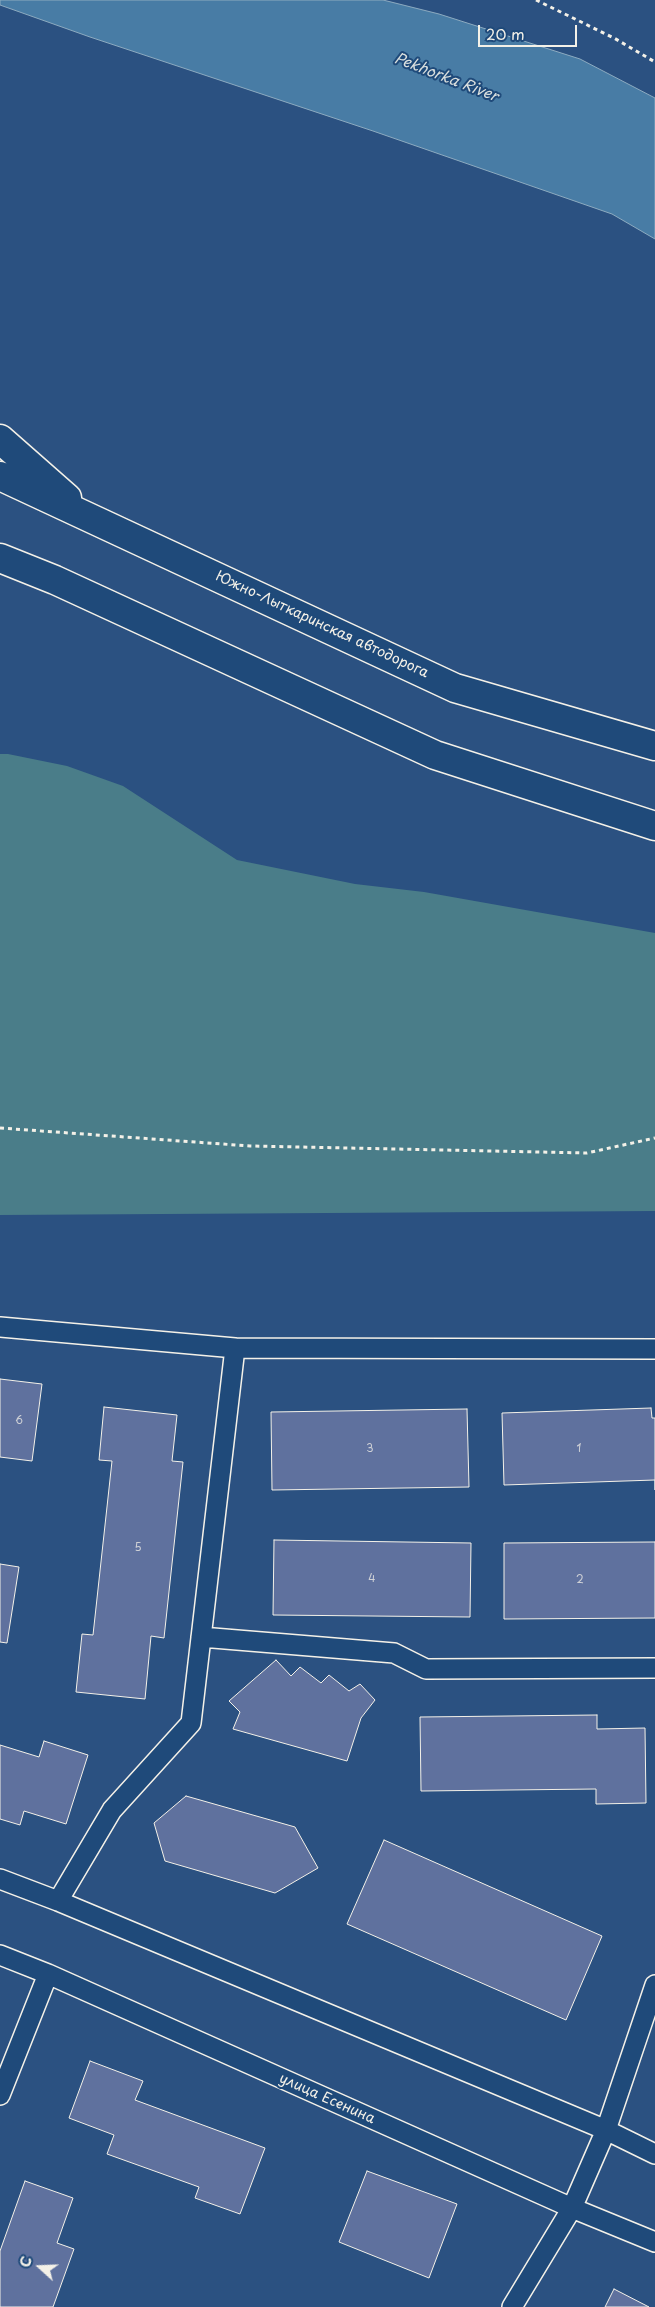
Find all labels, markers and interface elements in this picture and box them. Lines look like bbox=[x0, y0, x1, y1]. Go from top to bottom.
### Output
scale bar bbox=[480, 15, 579, 47]
text: 20 m bbox=[486, 22, 525, 45]
water label: Pekhorka River bbox=[392, 50, 500, 106]
street label: Южно-Лыткаринская автодорога bbox=[213, 568, 431, 682]
house number: 6 bbox=[15, 1414, 23, 1428]
house number: 3 bbox=[366, 1442, 374, 1456]
house number: 1 bbox=[577, 1442, 581, 1456]
house number: 5 bbox=[134, 1541, 142, 1555]
house number: 4 bbox=[368, 1572, 376, 1586]
house number: 2 bbox=[576, 1573, 584, 1587]
street label: улица Есенина bbox=[276, 2070, 378, 2128]
north arrow bbox=[15, 2242, 65, 2292]
text: С bbox=[14, 2253, 37, 2270]

